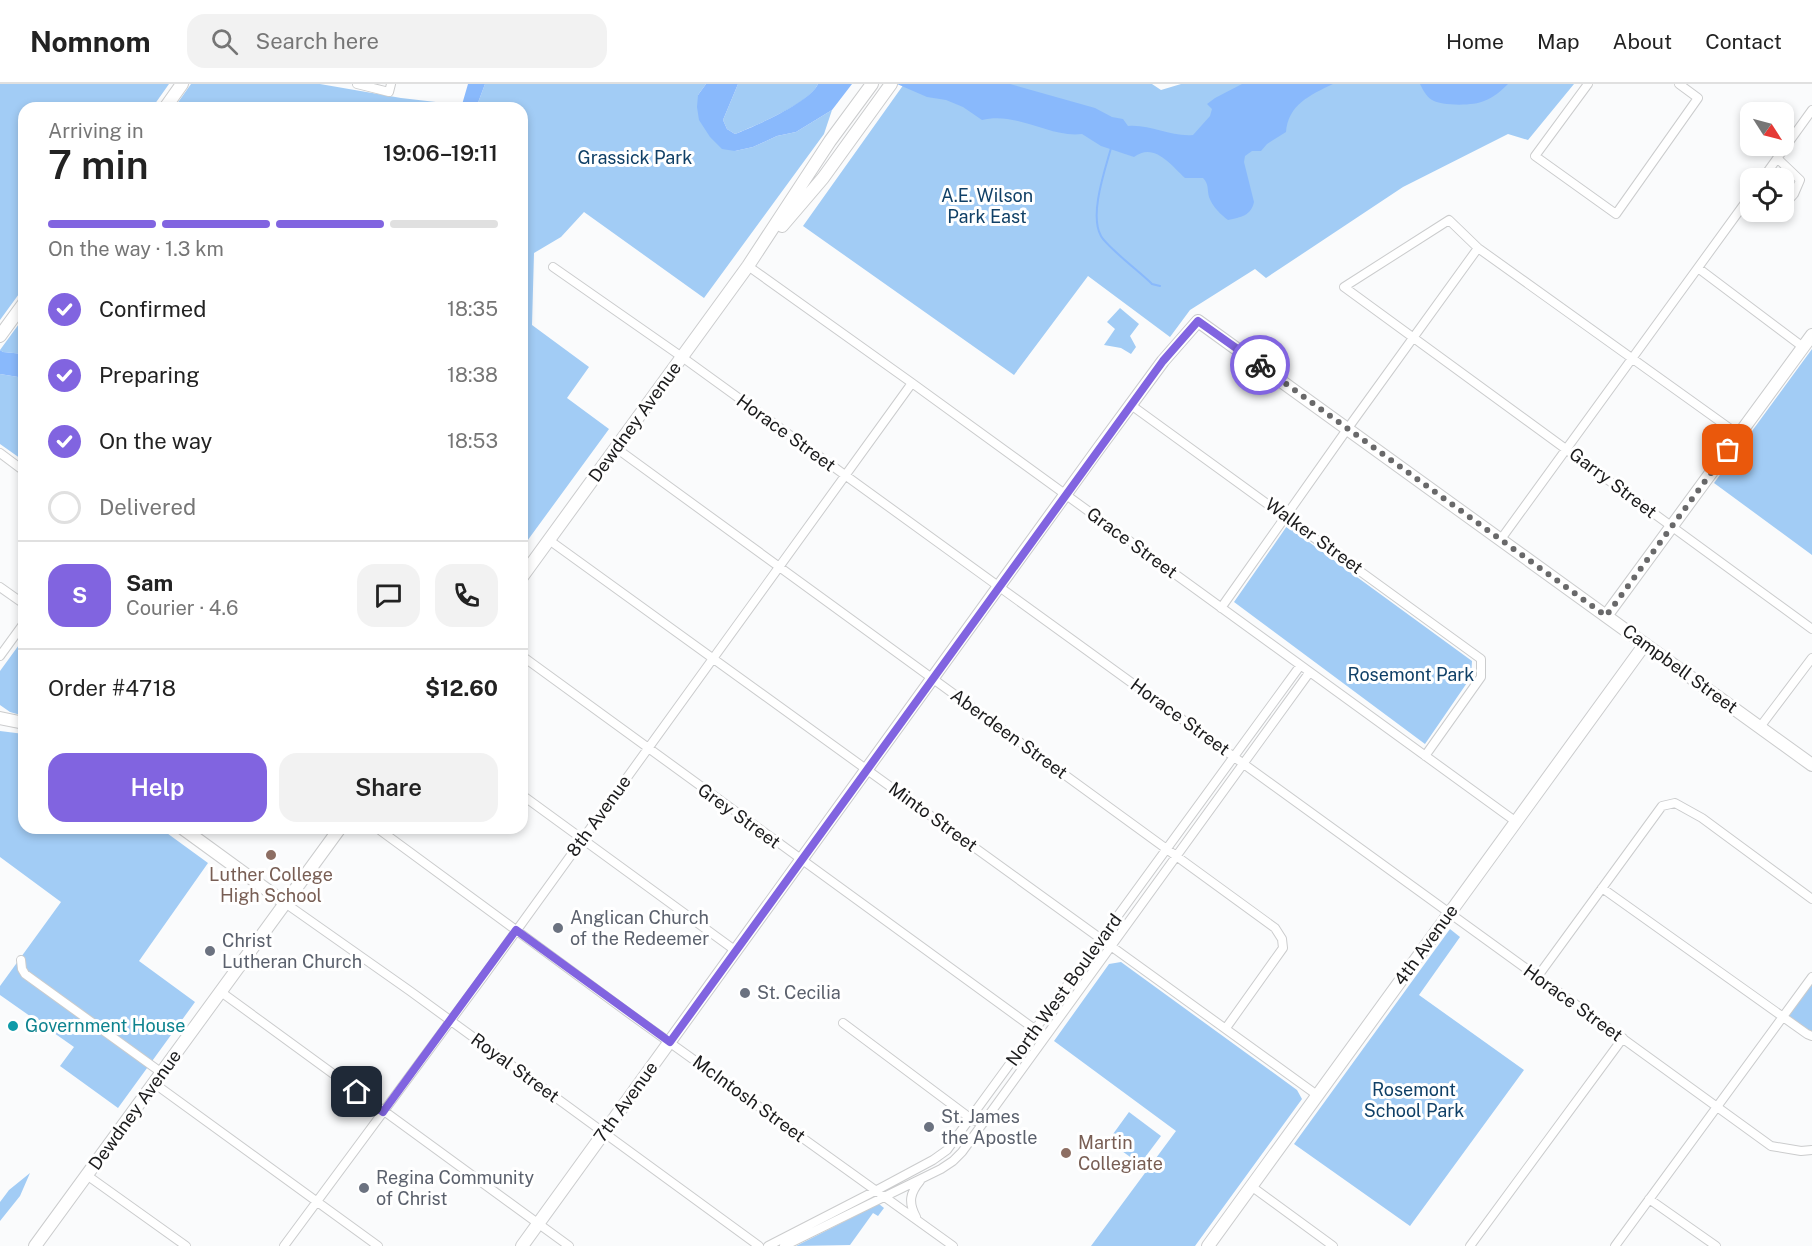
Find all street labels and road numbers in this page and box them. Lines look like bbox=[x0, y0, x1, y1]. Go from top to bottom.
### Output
street label: Dewdney Avenue bbox=[584, 357, 685, 486]
street label: Horace Street bbox=[733, 390, 840, 476]
street label: Garry Street bbox=[1565, 443, 1661, 522]
street label: Walker Street bbox=[1261, 493, 1367, 578]
street label: Grace Street bbox=[1083, 503, 1182, 582]
street label: Campbell Street bbox=[1619, 620, 1742, 717]
street label: Horace Street bbox=[1127, 674, 1234, 760]
street label: Aberdeen Street bbox=[947, 684, 1072, 783]
street label: 8th Avenue bbox=[562, 771, 635, 860]
street label: Minto Street bbox=[885, 777, 982, 856]
street label: Grey Street bbox=[694, 779, 785, 853]
street label: 4th Avenue bbox=[1389, 900, 1462, 989]
street label: North West Boulevard bbox=[1001, 910, 1126, 1070]
street label: Horace Street bbox=[1520, 960, 1627, 1046]
street label: Royal Street bbox=[467, 1029, 563, 1107]
street label: Dewdney Avenue bbox=[84, 1045, 185, 1174]
street label: McIntosh Street bbox=[689, 1051, 810, 1146]
street label: 7th Avenue bbox=[589, 1057, 662, 1146]

